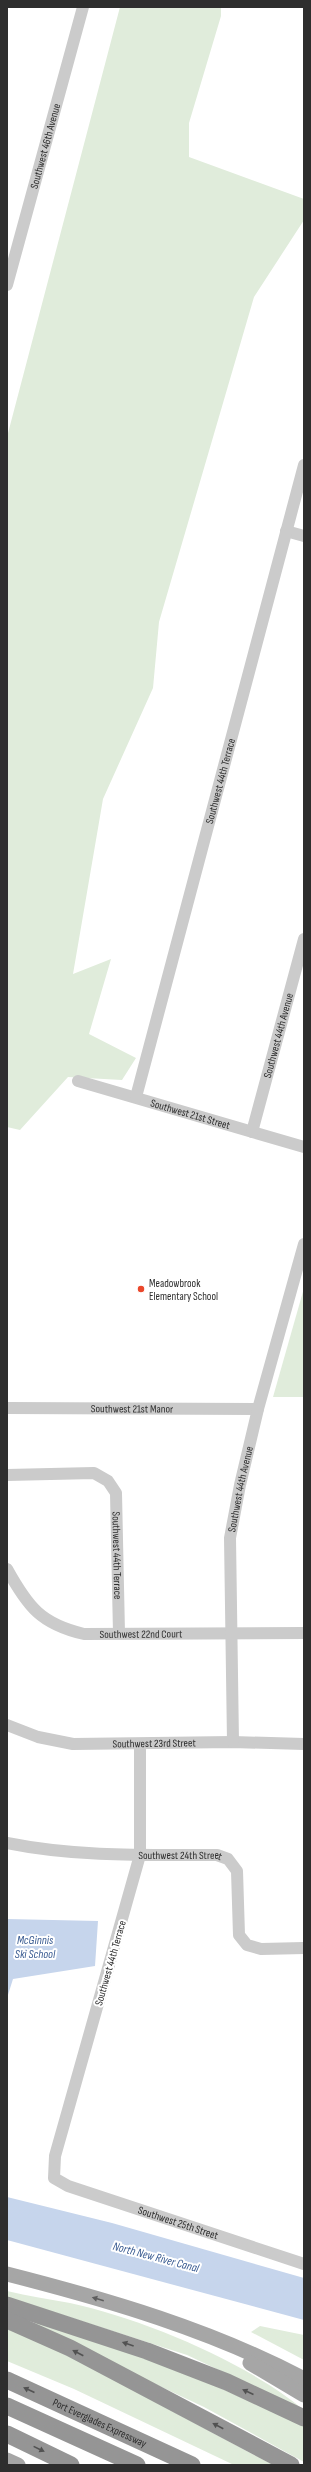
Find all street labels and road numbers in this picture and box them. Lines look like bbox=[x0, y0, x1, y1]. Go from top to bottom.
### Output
street label: Southwest 46th Avenue bbox=[28, 102, 63, 190]
street label: Southwest 44th Terrace bbox=[203, 737, 238, 825]
street label: Southwest 44th Avenue bbox=[261, 992, 296, 1080]
street label: Southwest 21st Street bbox=[149, 1096, 232, 1132]
street label: Southwest 21st Manor bbox=[91, 1402, 173, 1416]
street label: Southwest 44th Avenue bbox=[225, 1445, 256, 1533]
street label: Southwest 44th Terrace bbox=[109, 1511, 124, 1600]
street label: Southwest 22nd Court bbox=[100, 1628, 183, 1641]
street label: Southwest 23rd Street bbox=[112, 1736, 196, 1751]
street label: Southwest 24th Street bbox=[138, 1849, 225, 1864]
street label: Southwest 44th Terrace bbox=[92, 1919, 129, 2007]
street label: Southwest 25th Street bbox=[136, 2204, 220, 2242]
street label: Port Everglades Expressway bbox=[50, 2396, 149, 2451]

